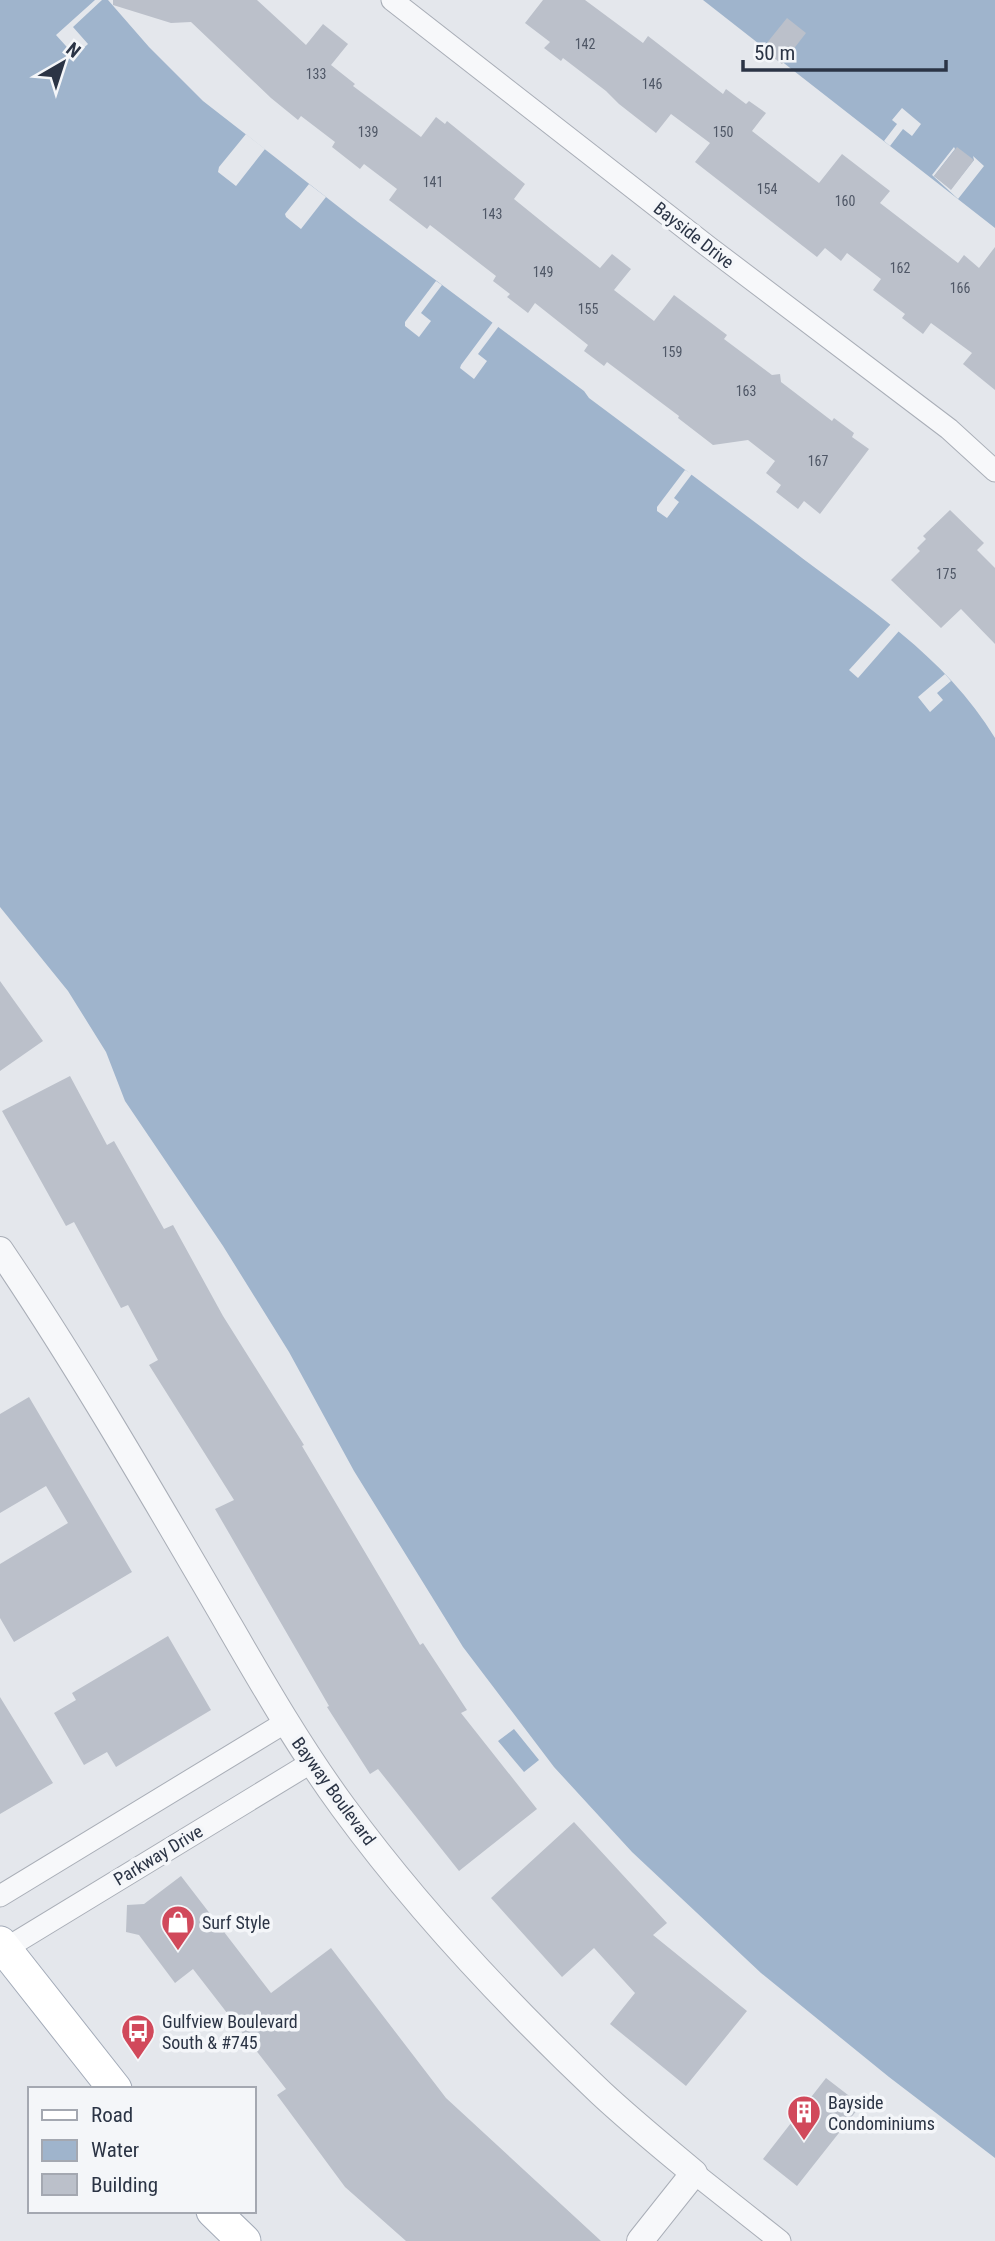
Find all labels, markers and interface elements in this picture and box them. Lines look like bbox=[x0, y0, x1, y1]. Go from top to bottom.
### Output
north arrow bbox=[28, 28, 98, 98]
scale bar bbox=[743, 28, 946, 72]
house number: 142 bbox=[575, 36, 595, 52]
text: N bbox=[62, 38, 85, 63]
text: 50 m bbox=[754, 41, 795, 65]
house number: 133 bbox=[306, 66, 326, 82]
house number: 146 bbox=[642, 76, 662, 92]
house number: 139 bbox=[358, 124, 378, 140]
house number: 150 bbox=[713, 124, 733, 140]
house number: 141 bbox=[423, 174, 443, 190]
house number: 154 bbox=[757, 181, 777, 197]
house number: 160 bbox=[835, 193, 855, 209]
street label: Bayside Drive bbox=[650, 197, 738, 273]
house number: 143 bbox=[482, 206, 502, 222]
house number: 162 bbox=[890, 260, 910, 276]
house number: 149 bbox=[533, 264, 553, 280]
house number: 166 bbox=[950, 280, 970, 296]
house number: 155 bbox=[578, 301, 598, 317]
house number: 159 bbox=[662, 344, 682, 360]
house number: 163 bbox=[736, 383, 756, 399]
house number: 167 bbox=[808, 453, 828, 469]
house number: 175 bbox=[936, 566, 956, 582]
street label: Bayway Boulevard bbox=[288, 1733, 380, 1849]
street label: Parkway Drive bbox=[110, 1820, 206, 1890]
shop icon: Surf Style bbox=[159, 1903, 197, 1952]
place label: Surf Style bbox=[202, 1912, 270, 1933]
place label: Gulfview Boulevard South & #745 bbox=[162, 2011, 298, 2053]
bus stop icon: Gulfview Boulevard South & #745 bbox=[119, 2012, 157, 2061]
legend bbox=[28, 2087, 256, 2213]
place label: Bayside Condominiums bbox=[828, 2092, 935, 2134]
building icon: Bayside Condominiums bbox=[785, 2093, 823, 2142]
text: Road bbox=[91, 2103, 133, 2127]
text: Water bbox=[91, 2138, 139, 2162]
text: Building bbox=[91, 2173, 158, 2197]

